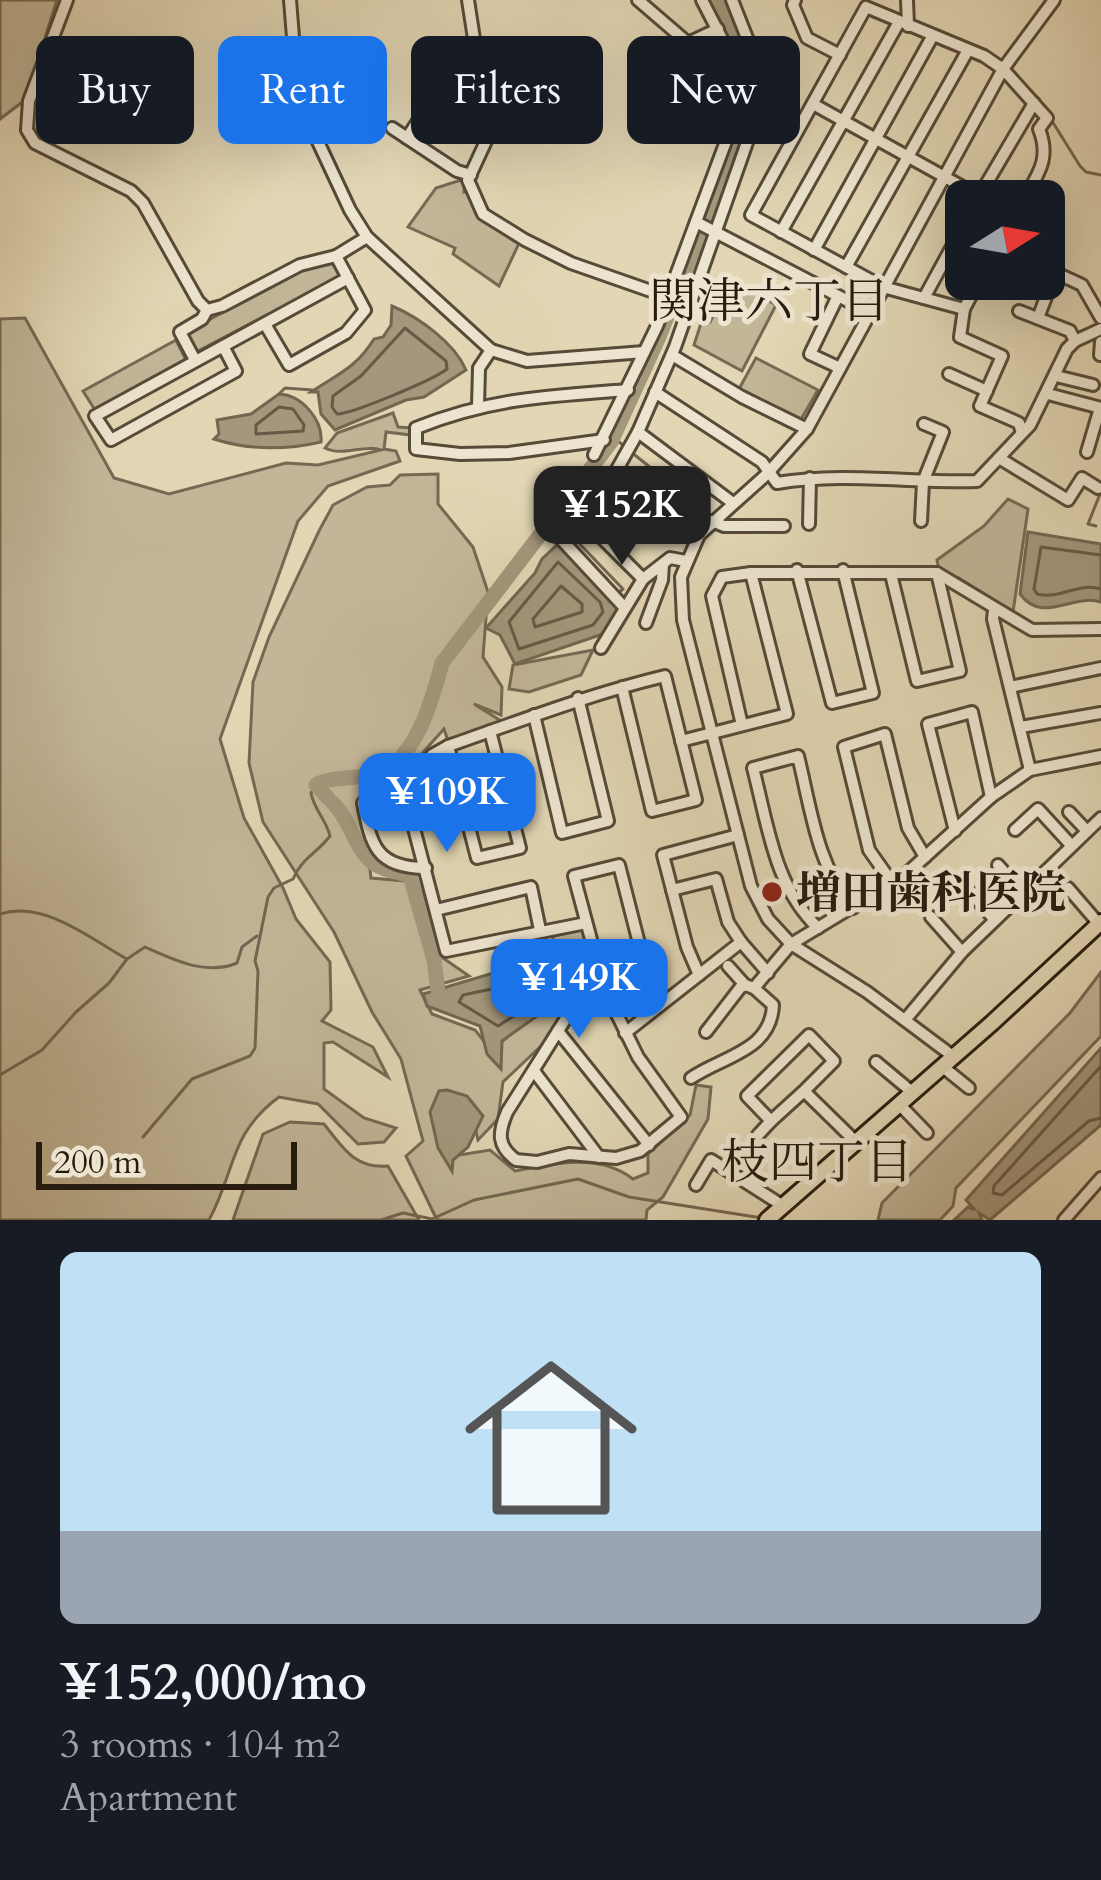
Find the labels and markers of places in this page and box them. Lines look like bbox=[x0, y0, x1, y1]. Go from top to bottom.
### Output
pin: ¥152K bbox=[538, 466, 706, 568]
pin: ¥109K bbox=[363, 753, 531, 855]
place label: 増田歯科医院 bbox=[796, 863, 1066, 924]
marker: 増田歯科医院 bbox=[759, 879, 785, 905]
pin: ¥149K bbox=[495, 939, 663, 1041]

